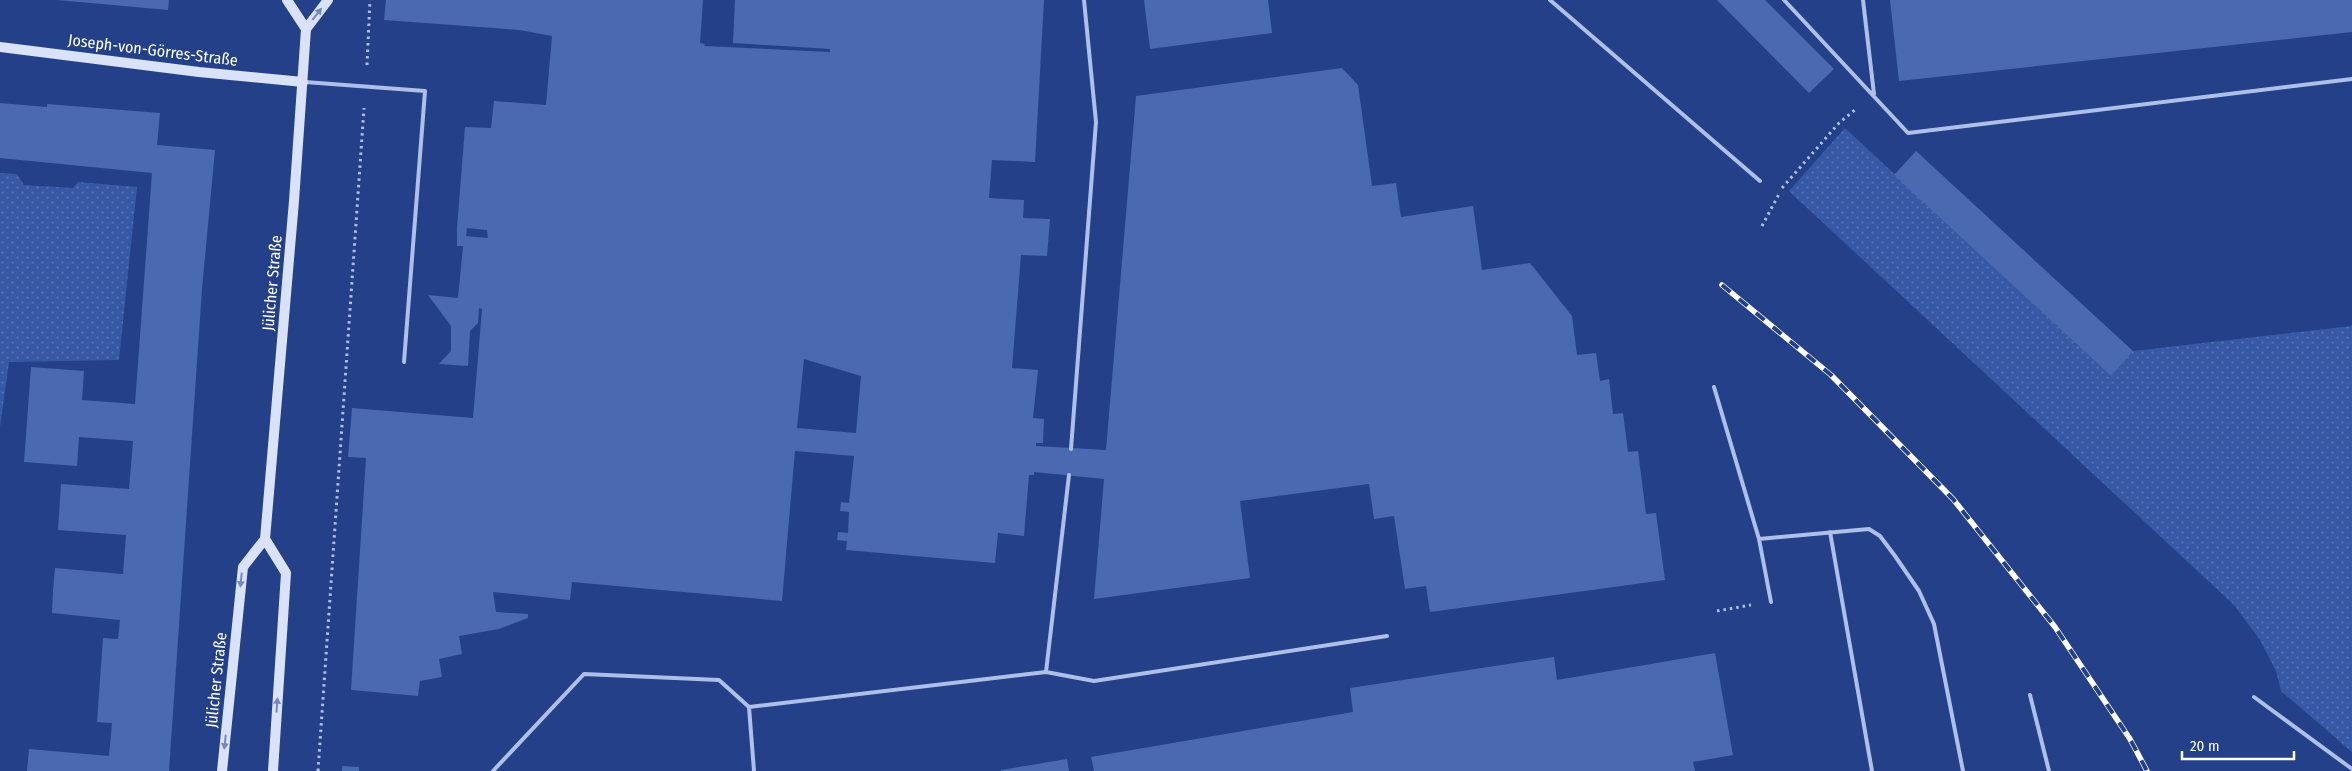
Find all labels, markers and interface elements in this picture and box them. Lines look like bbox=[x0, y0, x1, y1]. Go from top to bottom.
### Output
one-way arrow bbox=[312, 8, 323, 21]
street label: Joseph-von-Görres-Straße bbox=[67, 30, 239, 70]
street label: Jülicher Straße bbox=[258, 234, 286, 332]
one-way arrow bbox=[237, 572, 245, 588]
street label: Jülicher Straße bbox=[202, 631, 230, 729]
one-way arrow bbox=[274, 697, 282, 713]
scale bar bbox=[2182, 728, 2294, 760]
one-way arrow bbox=[221, 734, 229, 750]
text: 20 m bbox=[2190, 737, 2220, 755]

